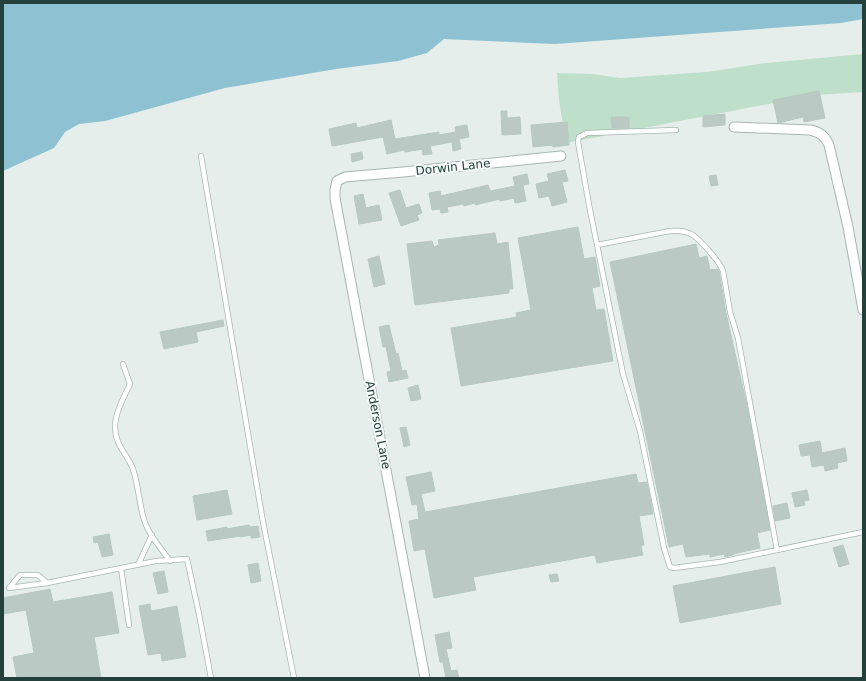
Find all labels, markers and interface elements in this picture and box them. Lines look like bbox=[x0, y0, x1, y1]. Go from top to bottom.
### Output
street label: Dorwin Lane bbox=[415, 156, 491, 178]
street label: Anderson Lane bbox=[363, 380, 393, 470]

